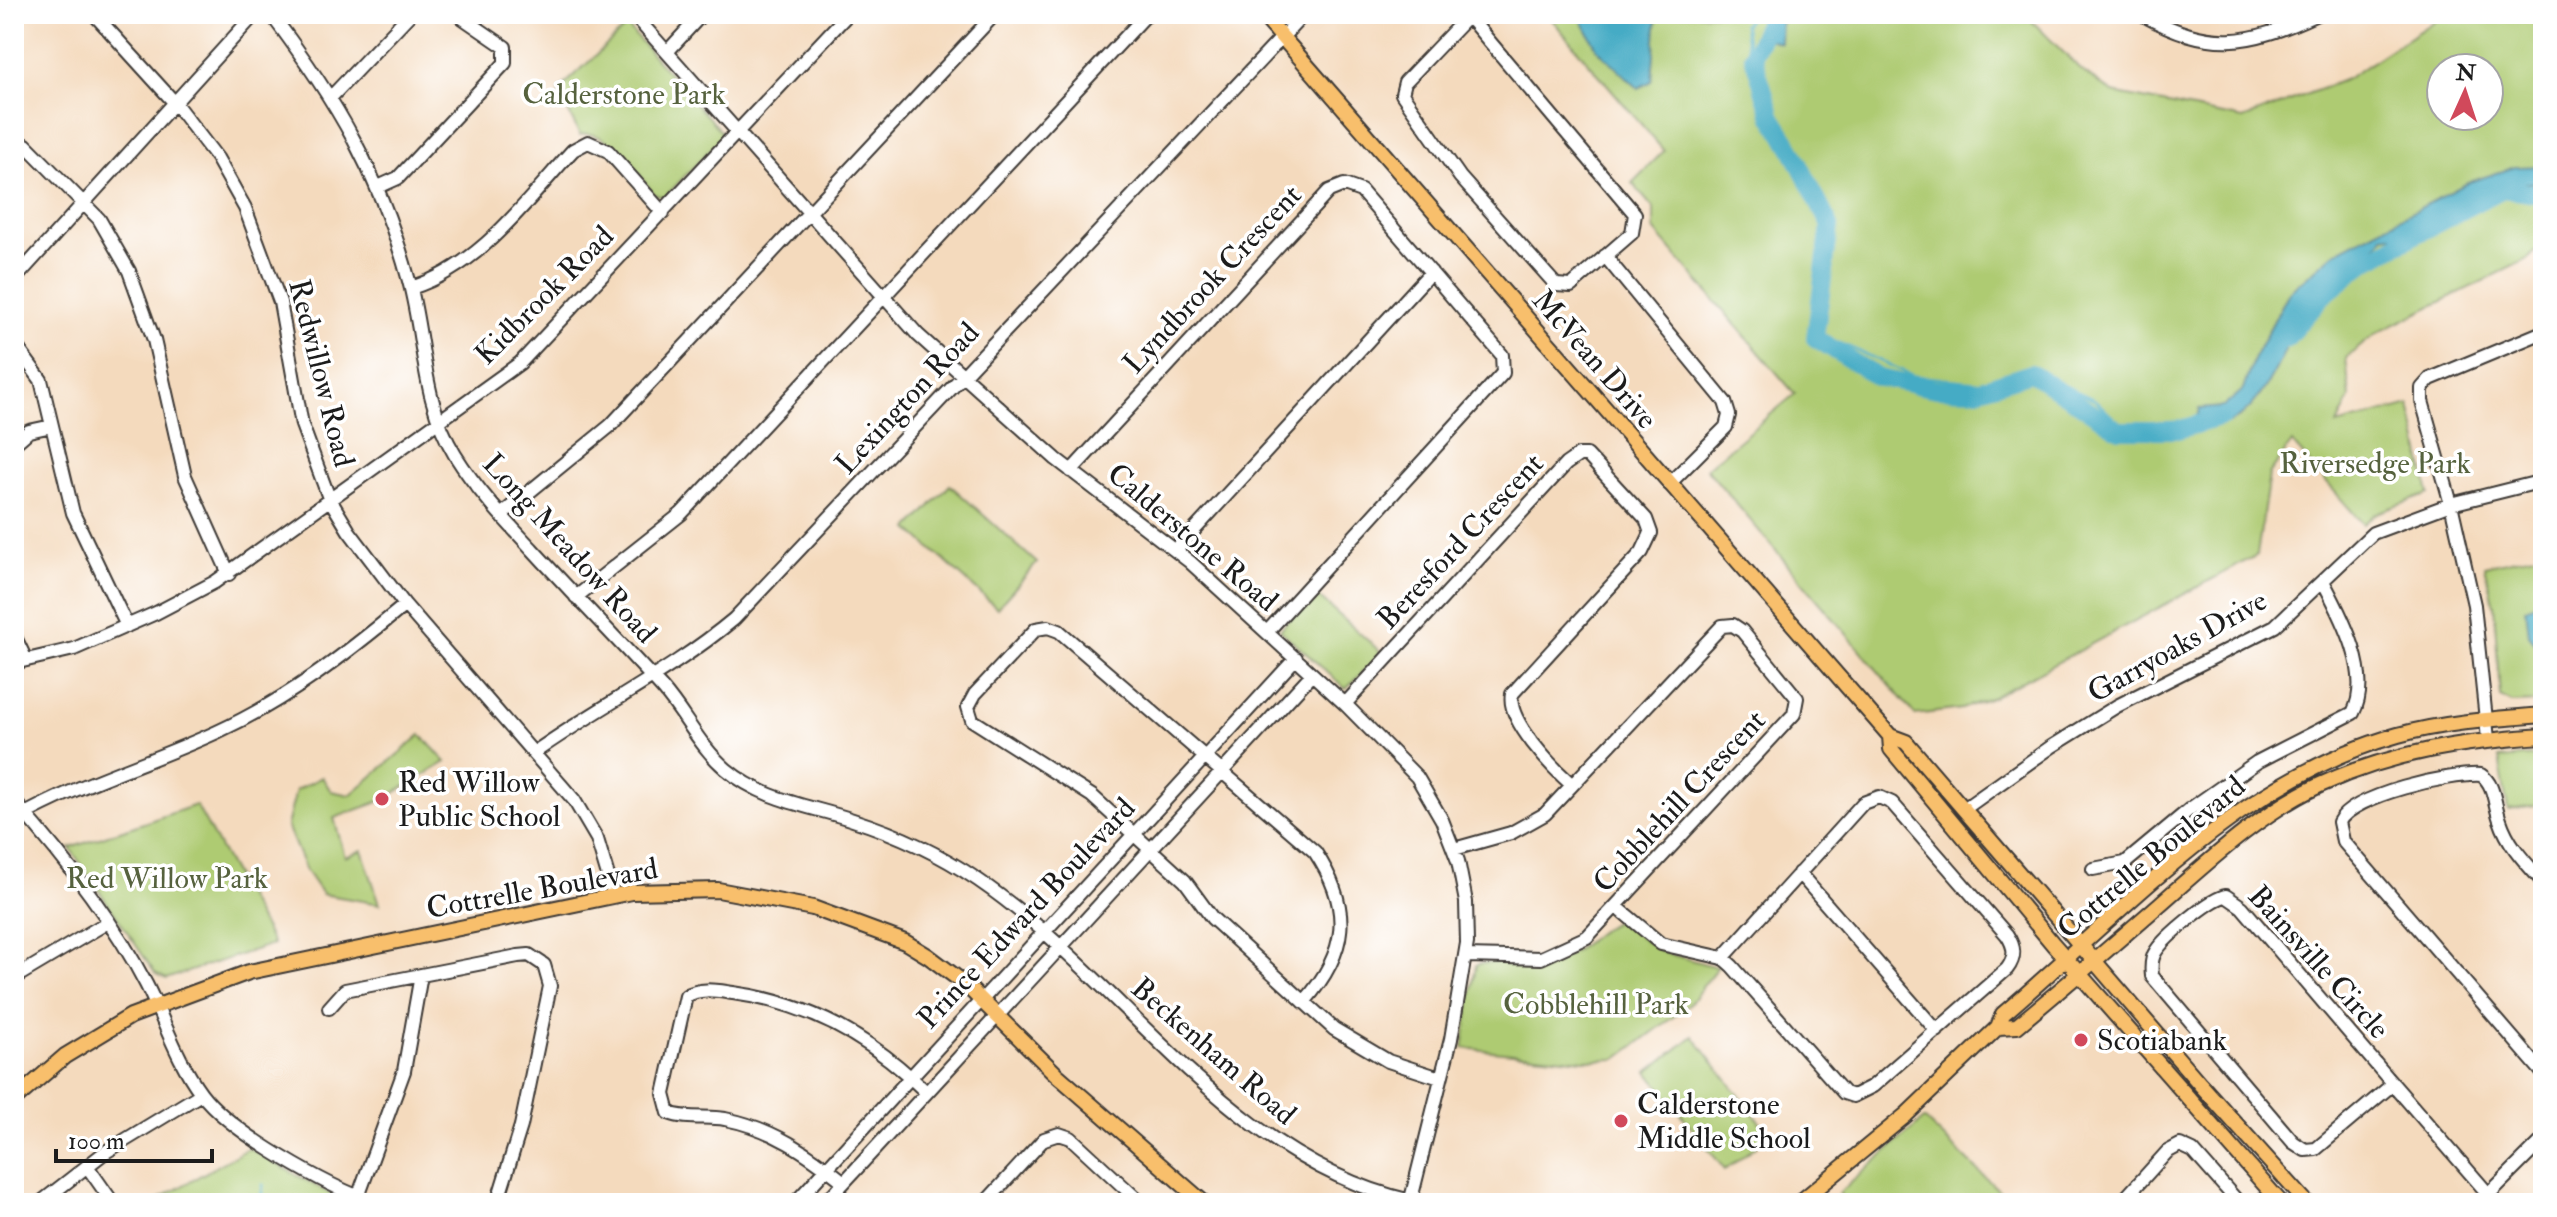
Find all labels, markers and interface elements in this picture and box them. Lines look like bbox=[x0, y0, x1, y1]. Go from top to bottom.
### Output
north arrow bbox=[2425, 52, 2505, 132]
text: N bbox=[2454, 58, 2477, 88]
park label: Calderstone Park bbox=[522, 76, 726, 113]
street label: Lyndbrook Crescent bbox=[1115, 177, 1310, 382]
street label: Kidbrook Road bbox=[467, 218, 622, 373]
street label: Redwillow Road bbox=[280, 276, 363, 471]
street label: McVean Drive bbox=[1524, 282, 1665, 436]
street label: Lexington Road bbox=[828, 314, 987, 482]
street label: Beresford Crescent bbox=[1369, 445, 1552, 637]
park label: Riversedge Park bbox=[2279, 445, 2471, 482]
street label: Long Meadow Road bbox=[475, 446, 665, 651]
street label: Calderstone Road bbox=[1100, 455, 1286, 620]
street label: Garryoaks Drive bbox=[2081, 582, 2273, 711]
street label: Cobblehill Crescent bbox=[1585, 702, 1774, 900]
place label: Red Willow Public School bbox=[398, 764, 561, 835]
street label: Cottrelle Boulevard bbox=[2050, 768, 2253, 947]
marker: Red Willow Public School bbox=[373, 790, 391, 808]
street label: Prince Edward Boulevard bbox=[910, 790, 1143, 1037]
street label: Cottrelle Boulevard bbox=[424, 850, 661, 927]
park label: Red Willow Park bbox=[66, 860, 268, 897]
street label: Bainsville Circle bbox=[2240, 878, 2397, 1047]
street label: Beckenham Road bbox=[1124, 970, 1304, 1133]
park label: Cobblehill Park bbox=[1503, 986, 1689, 1023]
place label: Scotiabank bbox=[2097, 1022, 2227, 1059]
marker: Scotiabank bbox=[2072, 1031, 2090, 1049]
place label: Calderstone Middle School bbox=[1637, 1086, 1811, 1157]
marker: Calderstone Middle School bbox=[1612, 1112, 1630, 1130]
scale bar bbox=[56, 1113, 212, 1163]
text: 100 m bbox=[68, 1126, 125, 1157]

